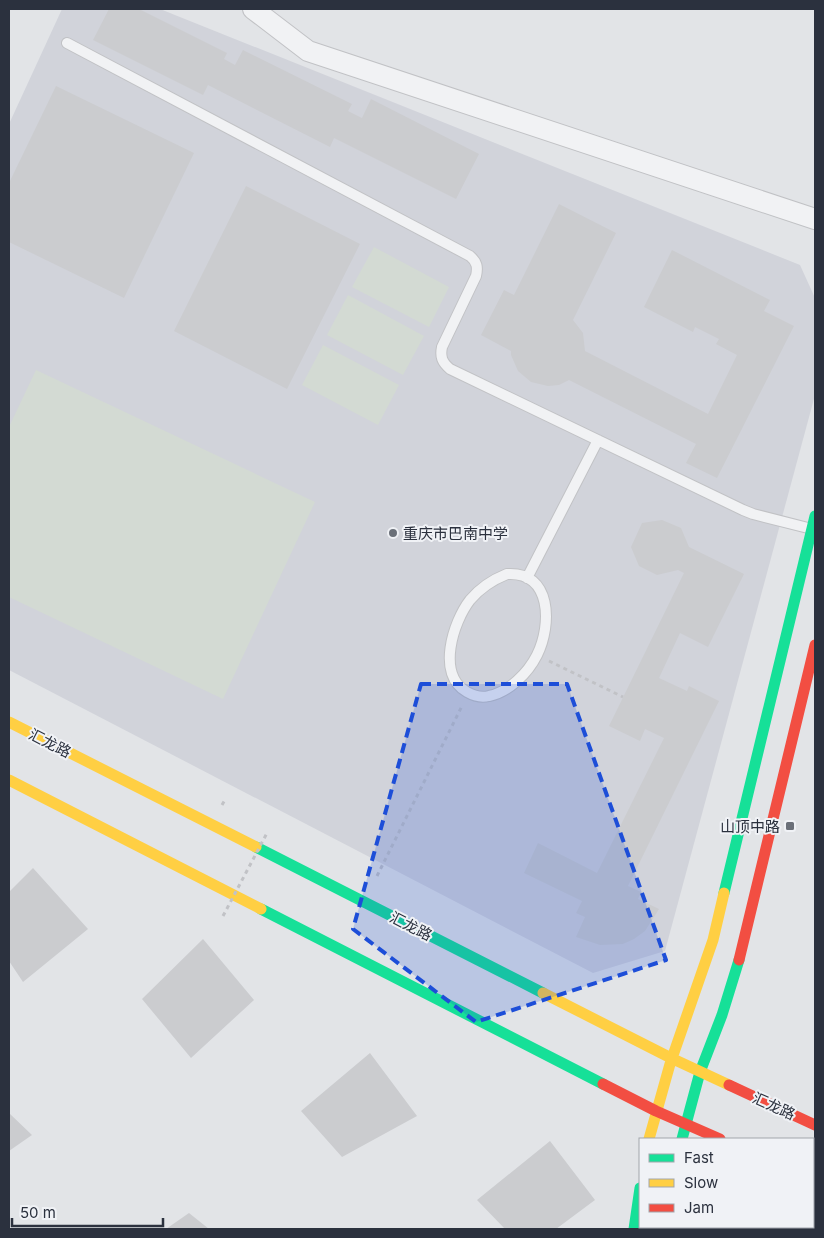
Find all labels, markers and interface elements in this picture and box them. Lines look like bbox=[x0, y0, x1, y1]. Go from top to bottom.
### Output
place label: 重庆市巴南中学 bbox=[403, 524, 508, 543]
marker: 重庆市巴南中学 bbox=[387, 527, 399, 539]
street label: 汇龙路 bbox=[26, 724, 74, 762]
place label: 山顶中路 bbox=[720, 817, 780, 836]
marker: 山顶中路 bbox=[784, 820, 796, 832]
street label: 汇龙路 bbox=[387, 907, 435, 945]
street label: 汇龙路 bbox=[750, 1088, 798, 1124]
legend bbox=[639, 1138, 814, 1228]
text: Fast bbox=[684, 1148, 714, 1167]
text: Slow bbox=[684, 1173, 718, 1192]
scale bar bbox=[12, 1196, 164, 1228]
text: Jam bbox=[684, 1198, 714, 1217]
text: 50 m bbox=[20, 1203, 56, 1222]

